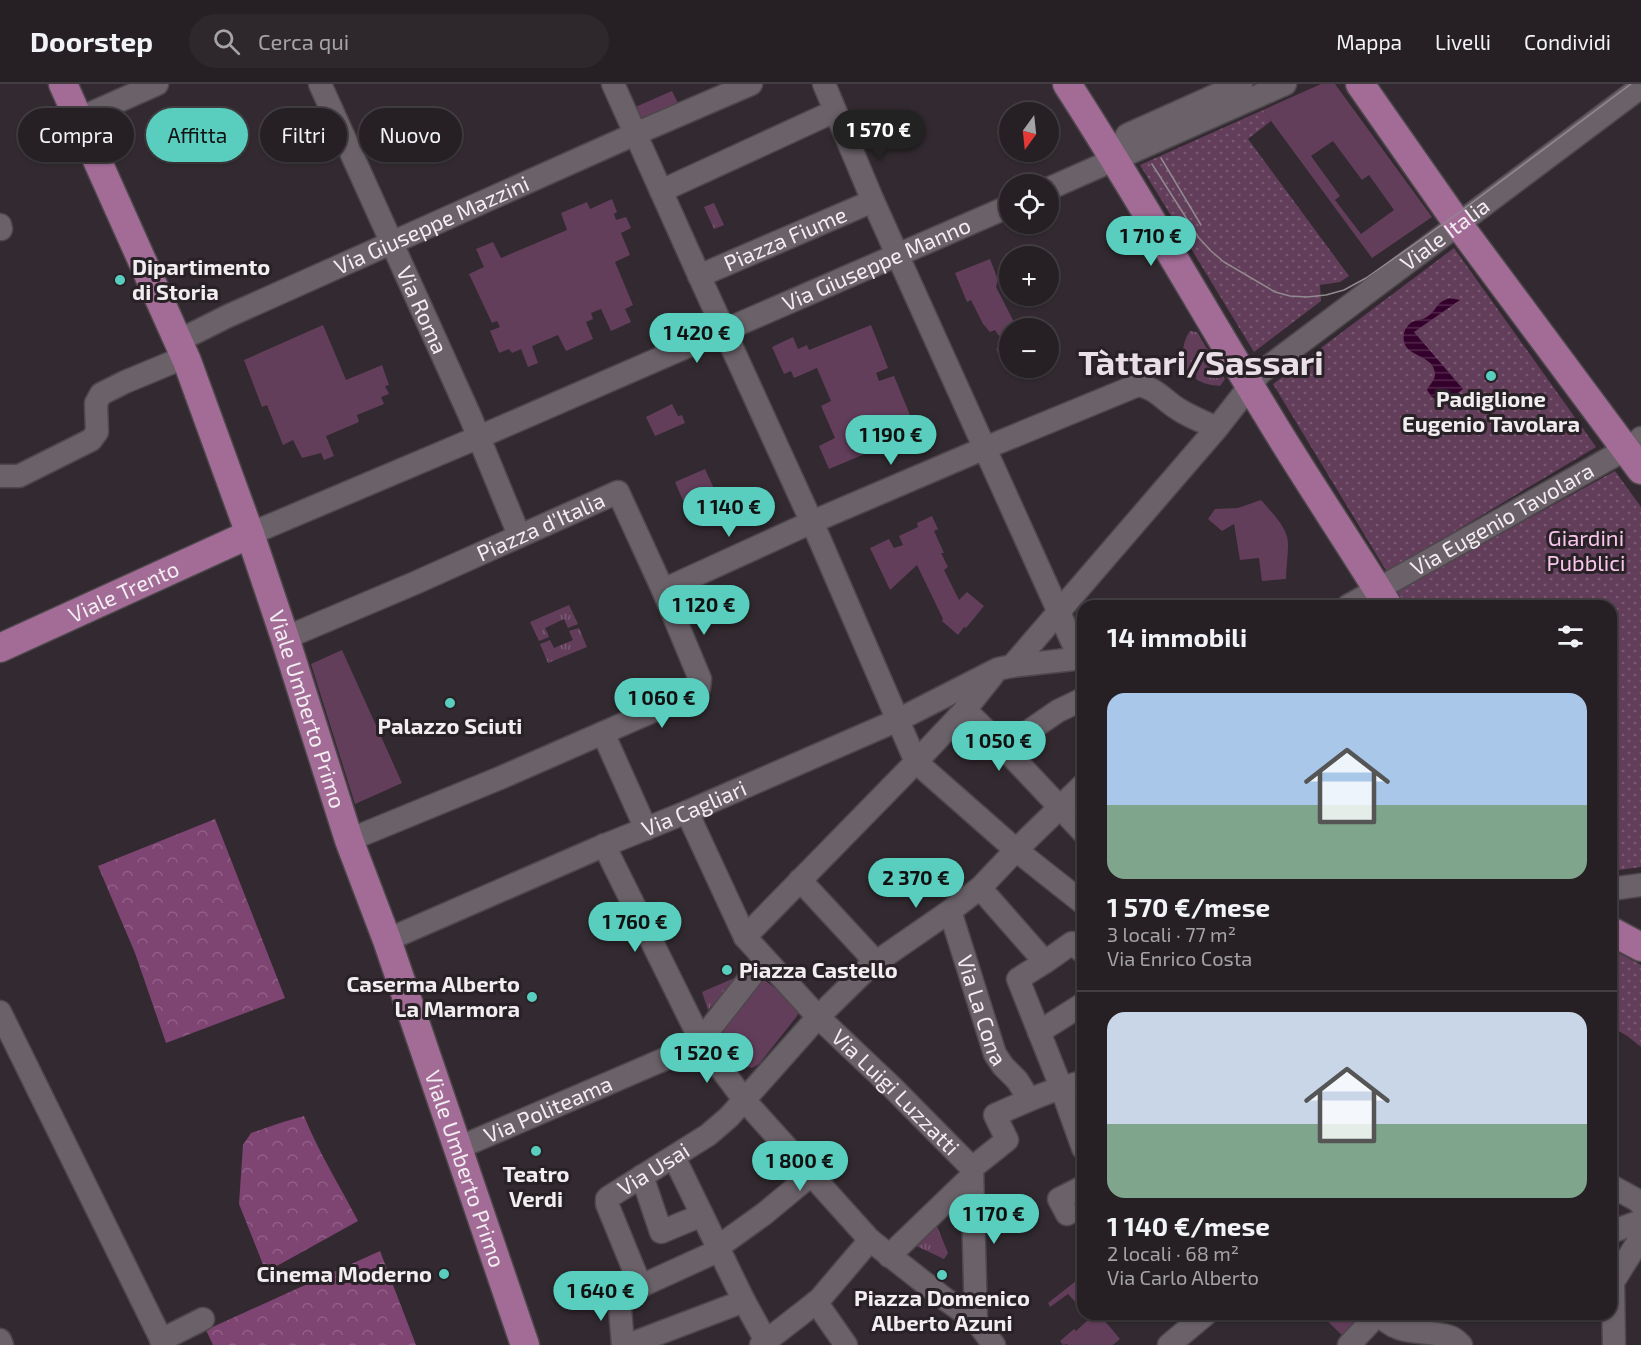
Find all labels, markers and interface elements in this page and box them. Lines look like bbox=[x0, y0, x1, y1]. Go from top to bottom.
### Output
search box bbox=[189, 14, 609, 68]
text: Doorstep bbox=[30, 24, 153, 58]
icon: search bbox=[210, 25, 243, 58]
text: Cerca qui bbox=[258, 28, 349, 54]
text: Mappa bbox=[1336, 29, 1402, 54]
text: Livelli bbox=[1435, 29, 1491, 54]
text: Condividi bbox=[1524, 29, 1611, 54]
north arrow bbox=[999, 102, 1059, 162]
map controls bbox=[999, 102, 1059, 378]
chip: Compra bbox=[18, 108, 134, 162]
chip: Affitta bbox=[146, 108, 248, 162]
chip: Filtri bbox=[260, 108, 347, 162]
chip: Nuovo bbox=[359, 108, 462, 162]
pin: 1 570 € bbox=[824, 110, 934, 161]
text: 1 570 € bbox=[847, 117, 911, 141]
street label: Via Giuseppe Mazzini bbox=[330, 169, 533, 279]
button: locate bbox=[999, 174, 1059, 234]
street label: Viale Italia bbox=[1395, 192, 1494, 275]
street label: Piazza Fiume bbox=[720, 200, 850, 276]
street label: Via Giuseppe Manno bbox=[778, 211, 974, 316]
pin: 1 710 € bbox=[1096, 216, 1206, 267]
text: 1 710 € bbox=[1120, 223, 1182, 247]
button: + bbox=[999, 246, 1059, 306]
place label: Dipartimento di Storia bbox=[132, 253, 270, 304]
street label: Via Roma bbox=[392, 262, 454, 357]
marker: Dipartimento di Storia bbox=[113, 273, 127, 287]
pin: 1 420 € bbox=[642, 313, 752, 364]
button: − bbox=[999, 318, 1059, 378]
text: 1 420 € bbox=[663, 320, 731, 344]
district label: Tàttari/Sassari bbox=[1078, 341, 1324, 382]
marker: Padiglione Eugenio Tavolara bbox=[1484, 369, 1498, 383]
place label: Padiglione Eugenio Tavolara bbox=[1402, 385, 1580, 436]
pin: 1 190 € bbox=[836, 415, 946, 466]
text: 1 190 € bbox=[859, 422, 923, 446]
street label: Via Eugenio Tavolara bbox=[1405, 456, 1598, 580]
street label: Piazza d'Italia bbox=[472, 486, 608, 566]
pin: 1 140 € bbox=[674, 487, 784, 538]
text: 1 140 € bbox=[697, 494, 761, 518]
park label: Giardini Pubblici bbox=[1547, 524, 1625, 575]
street label: Viale Trento bbox=[64, 554, 183, 627]
pin: 1 120 € bbox=[649, 585, 759, 636]
text: 1 120 € bbox=[673, 592, 736, 616]
street label: Viale Umberto Primo bbox=[265, 607, 352, 811]
icon: filters bbox=[1554, 620, 1587, 653]
text: 14 immobili bbox=[1107, 621, 1247, 652]
pin: 1 060 € bbox=[607, 678, 717, 729]
text: 1 060 € bbox=[628, 685, 696, 709]
marker: Palazzo Sciuti bbox=[443, 696, 457, 710]
place label: Palazzo Sciuti bbox=[378, 712, 522, 738]
pin: 1 050 € bbox=[944, 721, 1054, 772]
text: 1 050 € bbox=[966, 728, 1032, 752]
icon: home bbox=[1293, 732, 1401, 840]
street label: Via Cagliari bbox=[637, 774, 750, 841]
pin: 2 370 € bbox=[861, 858, 971, 909]
text: 2 370 € bbox=[882, 865, 950, 889]
text: 1 570 €/mese bbox=[1107, 891, 1270, 922]
pin: 1 760 € bbox=[580, 902, 690, 953]
text: 1 760 € bbox=[602, 909, 668, 933]
text: 3 locali · 77 m² bbox=[1107, 922, 1236, 946]
text: Via Enrico Costa bbox=[1107, 946, 1252, 970]
street label: Via La Cona bbox=[953, 952, 1013, 1070]
place label: Piazza Castello bbox=[739, 956, 898, 982]
marker: Piazza Castello bbox=[720, 963, 734, 977]
place label: Caserma Alberto La Marmora bbox=[346, 970, 520, 1021]
marker: Caserma Alberto La Marmora bbox=[525, 990, 539, 1004]
street label: Via Luigi Luzzatti bbox=[827, 1023, 965, 1160]
pin: 1 520 € bbox=[652, 1033, 762, 1084]
text: 1 520 € bbox=[674, 1040, 740, 1064]
icon: home bbox=[1293, 1051, 1401, 1159]
street label: Viale Umberto Primo bbox=[420, 1067, 511, 1270]
street label: Via Politeama bbox=[480, 1069, 616, 1147]
street label: Via Usai bbox=[612, 1136, 693, 1200]
pin: 1 800 € bbox=[745, 1141, 855, 1192]
marker: Teatro Verdi bbox=[529, 1144, 543, 1158]
text: 1 800 € bbox=[766, 1148, 834, 1172]
place label: Teatro Verdi bbox=[502, 1160, 570, 1211]
pin: 1 170 € bbox=[939, 1194, 1049, 1245]
text: 1 170 € bbox=[963, 1201, 1025, 1225]
text: 1 140 €/mese bbox=[1107, 1210, 1270, 1241]
text: 2 locali · 68 m² bbox=[1107, 1241, 1239, 1265]
place label: Cinema Moderno bbox=[256, 1260, 432, 1286]
text: Via Carlo Alberto bbox=[1107, 1265, 1259, 1289]
marker: Cinema Moderno bbox=[437, 1267, 451, 1281]
marker: Piazza Domenico Alberto Azuni bbox=[935, 1268, 949, 1282]
pin: 1 640 € bbox=[546, 1271, 656, 1322]
text: 1 640 € bbox=[567, 1278, 635, 1302]
place label: Piazza Domenico Alberto Azuni bbox=[854, 1284, 1030, 1335]

